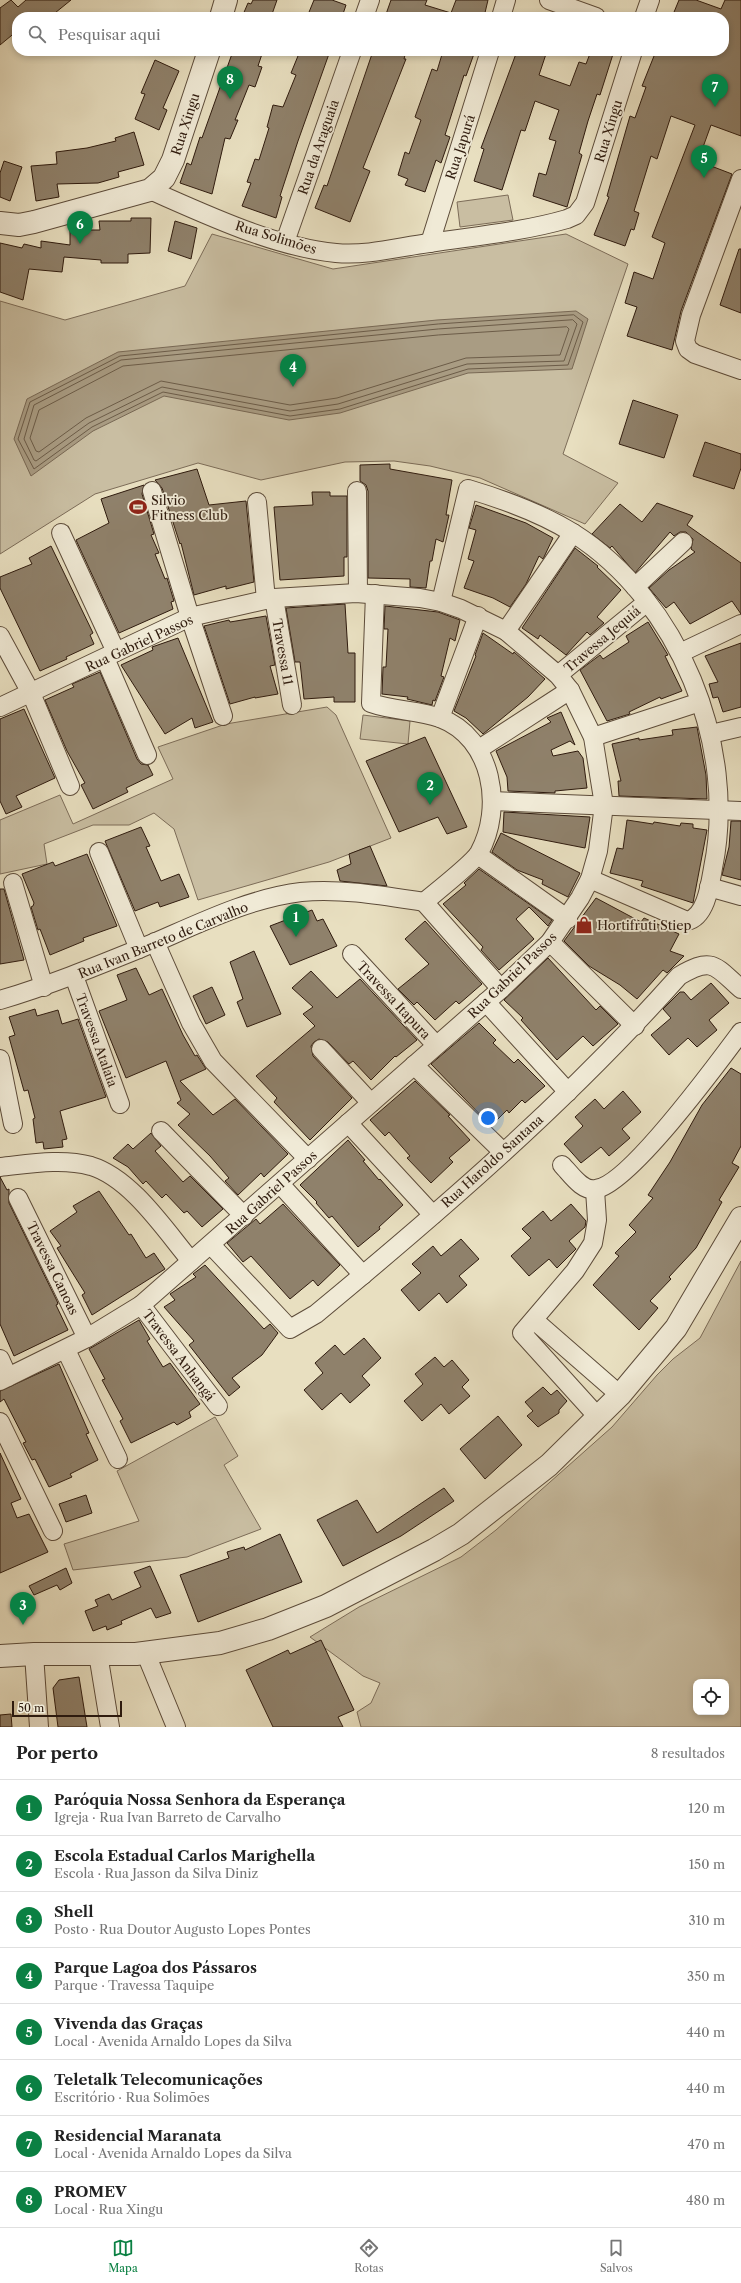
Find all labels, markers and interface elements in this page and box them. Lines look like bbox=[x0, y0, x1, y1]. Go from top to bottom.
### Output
search box bbox=[12, 12, 729, 56]
icon: search bbox=[26, 23, 48, 45]
text: Pesquisar aqui bbox=[58, 25, 161, 44]
pin: 8 bbox=[217, 66, 243, 99]
pin: 7 bbox=[702, 74, 728, 107]
street label: Rua Xingu bbox=[167, 91, 203, 157]
street label: Rua da Araguaia bbox=[294, 97, 342, 197]
street label: Rua Xingu bbox=[591, 98, 625, 164]
street label: Rua Japurá bbox=[442, 112, 478, 181]
pin: 5 bbox=[691, 145, 717, 178]
pin: 6 bbox=[67, 211, 93, 244]
street label: Rua Solimões bbox=[233, 217, 319, 257]
pin: 4 bbox=[280, 354, 306, 387]
place label: Silvio Fitness Club bbox=[151, 492, 228, 523]
sports icon: Silvio Fitness Club bbox=[128, 497, 148, 517]
street label: Travessa Jequiá bbox=[561, 602, 644, 676]
street label: Rua Gabriel Passos bbox=[83, 611, 196, 675]
street label: Travessa 11 bbox=[269, 617, 297, 687]
pin: 2 bbox=[417, 772, 443, 805]
street label: Rua Ivan Barreto de Carvalho bbox=[76, 899, 250, 981]
pin: 1 bbox=[283, 904, 309, 937]
shop icon: Hortifruti Stiep bbox=[574, 915, 594, 935]
place label: Hortifruti Stiep bbox=[597, 917, 692, 933]
street label: Rua Gabriel Passos bbox=[464, 928, 560, 1021]
street label: Travessa Itapura bbox=[354, 958, 434, 1042]
street label: Travessa Atalaia bbox=[73, 991, 121, 1089]
your location bbox=[478, 1108, 498, 1128]
street label: Rua Haroldo Santana bbox=[438, 1111, 546, 1211]
street label: Rua Gabriel Passos bbox=[222, 1147, 320, 1237]
street label: Travessa Canoas bbox=[23, 1219, 83, 1318]
street label: Travessa Anhangá bbox=[139, 1306, 219, 1404]
pin: 3 bbox=[10, 1592, 36, 1625]
map controls bbox=[693, 1679, 729, 1715]
button: locate bbox=[693, 1679, 729, 1715]
scale bar bbox=[12, 1699, 122, 1718]
text: 50 m bbox=[18, 1701, 44, 1715]
text: Por perto bbox=[16, 1743, 98, 1763]
text: 8 resultados bbox=[651, 1745, 725, 1761]
text: Paróquia Nossa Senhora da Esperança bbox=[54, 1790, 346, 1809]
text: 1 bbox=[26, 1800, 32, 1816]
text: 120 m bbox=[688, 1800, 725, 1816]
text: Igreja · Rua Ivan Barreto de Carvalho bbox=[54, 1809, 281, 1825]
text: Escola Estadual Carlos Marighella bbox=[54, 1846, 315, 1865]
text: 2 bbox=[25, 1856, 33, 1872]
text: 150 m bbox=[689, 1856, 725, 1872]
text: Escola · Rua Jasson da Silva Diniz bbox=[54, 1865, 258, 1881]
text: Shell bbox=[54, 1902, 93, 1921]
text: 3 bbox=[25, 1912, 33, 1928]
text: 310 m bbox=[689, 1912, 725, 1928]
text: Posto · Rua Doutor Augusto Lopes Pontes bbox=[54, 1921, 311, 1937]
text: Parque Lagoa dos Pássaros bbox=[54, 1958, 257, 1977]
text: 4 bbox=[25, 1968, 33, 1984]
text: 350 m bbox=[687, 1968, 725, 1984]
text: Parque · Travessa Taquipe bbox=[54, 1977, 214, 1993]
text: Vivenda das Graças bbox=[54, 2014, 203, 2033]
text: 5 bbox=[25, 2024, 33, 2040]
text: 440 m bbox=[686, 2024, 725, 2040]
text: Local · Avenida Arnaldo Lopes da Silva bbox=[54, 2033, 292, 2049]
text: Teletalk Telecomunicações bbox=[54, 2070, 263, 2089]
text: 6 bbox=[25, 2080, 33, 2096]
text: 440 m bbox=[686, 2080, 725, 2096]
text: Escritório · Rua Solimões bbox=[54, 2089, 210, 2105]
text: Residencial Maranata bbox=[54, 2126, 221, 2145]
text: 7 bbox=[26, 2136, 32, 2152]
text: 470 m bbox=[687, 2136, 725, 2152]
text: Local · Avenida Arnaldo Lopes da Silva bbox=[54, 2145, 292, 2161]
text: PROMEV bbox=[54, 2182, 127, 2201]
text: 8 bbox=[25, 2192, 33, 2208]
text: 480 m bbox=[686, 2192, 725, 2208]
text: Local · Rua Xingu bbox=[54, 2201, 163, 2217]
tab: Mapa bbox=[108, 2237, 138, 2275]
tab: Rotas bbox=[354, 2237, 383, 2275]
tab: Salvos bbox=[600, 2237, 633, 2275]

